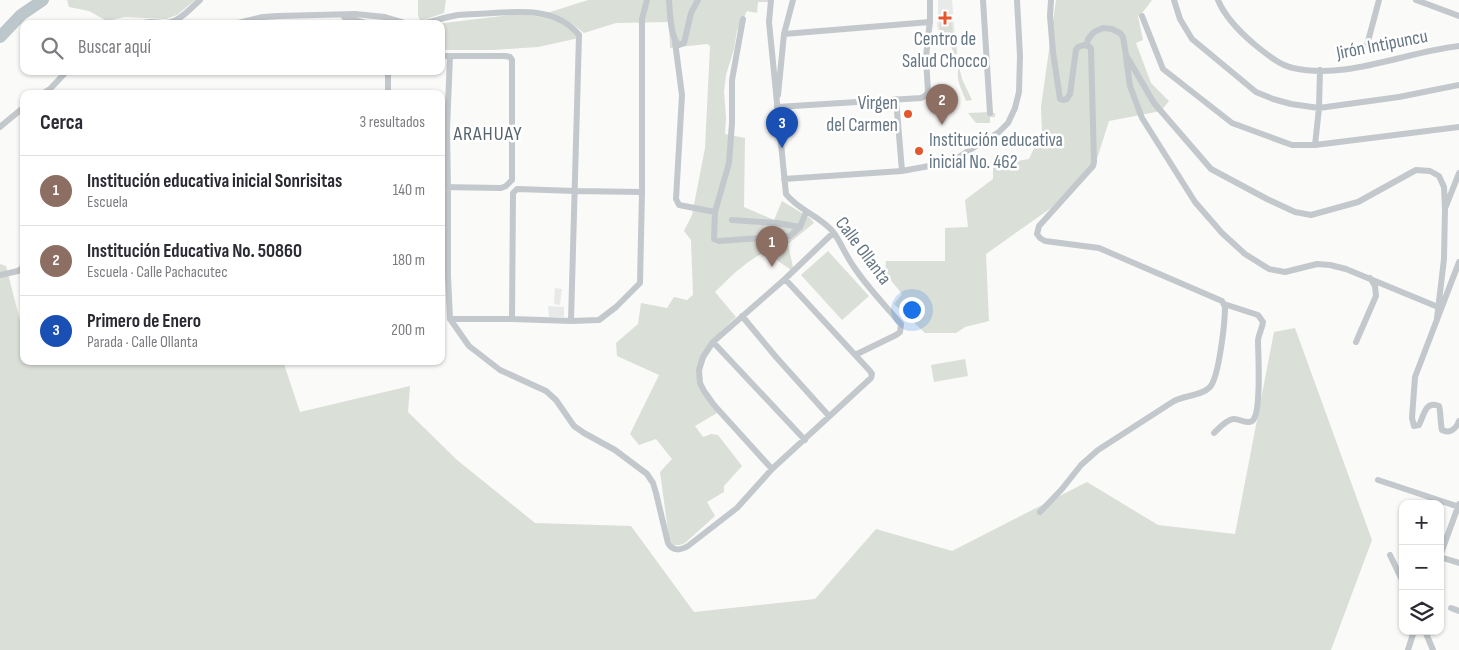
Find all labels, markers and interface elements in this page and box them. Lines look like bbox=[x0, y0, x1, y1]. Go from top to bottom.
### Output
marker: Centro de Salud Chocco bbox=[938, 11, 952, 25]
search box bbox=[20, 20, 445, 75]
street label: Jirón Intipuncu bbox=[1333, 25, 1430, 65]
place label: Centro de Salud Chocco bbox=[902, 28, 988, 73]
icon: search bbox=[38, 34, 66, 62]
text: Buscar aquí bbox=[78, 36, 151, 59]
pin: 2 bbox=[926, 84, 958, 125]
place label: Virgen del Carmen bbox=[826, 92, 898, 137]
pin: 3 bbox=[766, 107, 798, 148]
marker: Virgen del Carmen bbox=[902, 108, 914, 120]
text: Cerca bbox=[40, 110, 83, 135]
text: 3 resultados bbox=[360, 113, 425, 132]
district label: ARAHUAY bbox=[452, 122, 523, 146]
place label: Institución educativa inicial No. 462 bbox=[929, 129, 1063, 174]
marker: Institución educativa inicial No. 462 bbox=[913, 145, 925, 157]
text: Institución educativa inicial Sonrisitas bbox=[87, 170, 342, 193]
text: 1 bbox=[53, 181, 59, 200]
text: 140 m bbox=[393, 181, 425, 200]
text: Escuela bbox=[87, 193, 128, 212]
street label: Calle Ollanta bbox=[830, 213, 896, 289]
pin: 1 bbox=[756, 226, 788, 267]
text: Institución Educativa No. 50860 bbox=[87, 240, 302, 263]
text: 2 bbox=[52, 251, 60, 270]
text: 180 m bbox=[392, 251, 425, 270]
text: Escuela · Calle Pachacutec bbox=[87, 263, 228, 282]
your location bbox=[899, 297, 925, 323]
text: Primero de Enero bbox=[87, 310, 201, 333]
text: 3 bbox=[52, 321, 60, 340]
text: 200 m bbox=[391, 321, 425, 340]
text: Parada · Calle Ollanta bbox=[87, 333, 198, 352]
map controls bbox=[1399, 500, 1444, 635]
button: + bbox=[1399, 500, 1444, 545]
button: − bbox=[1399, 545, 1444, 590]
button: layers bbox=[1399, 590, 1444, 635]

